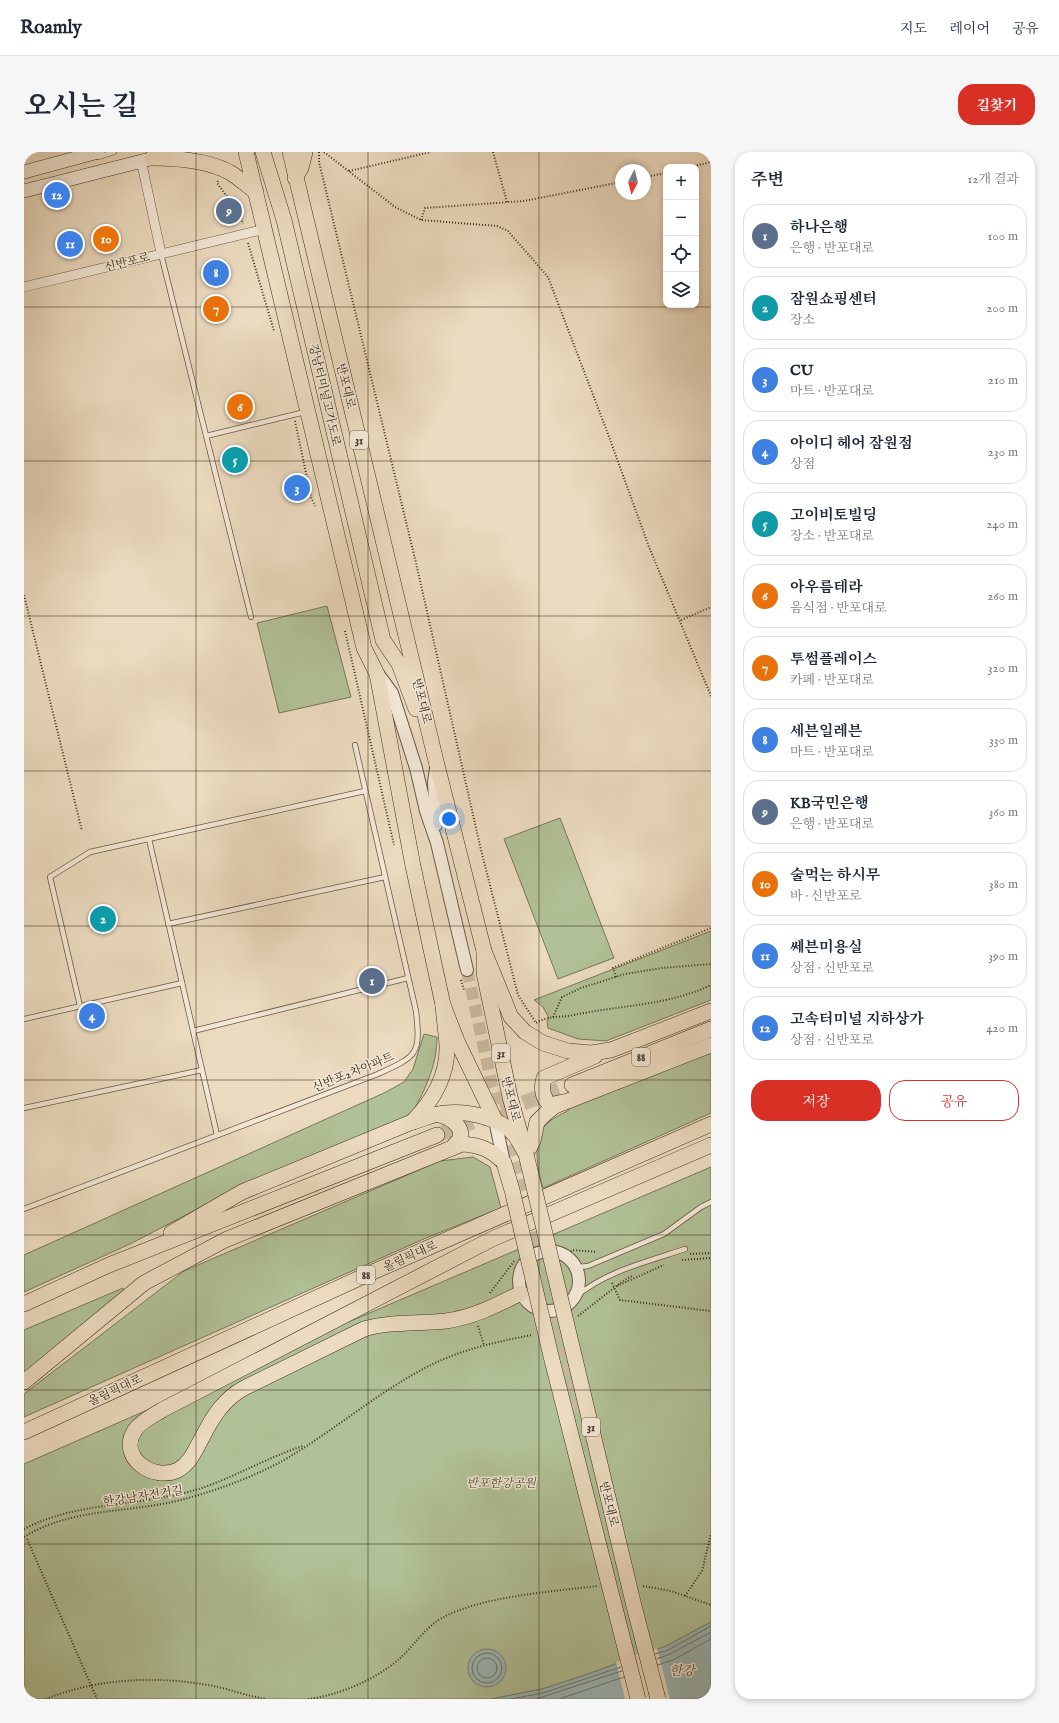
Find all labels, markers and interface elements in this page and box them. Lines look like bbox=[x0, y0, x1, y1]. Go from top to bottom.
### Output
text: Roamly bbox=[20, 16, 82, 40]
text: 지도 bbox=[900, 20, 927, 38]
text: 레이어 bbox=[949, 20, 990, 38]
text: 공유 bbox=[1012, 20, 1039, 38]
button: 길찾기 bbox=[958, 84, 1035, 125]
text: 오시는 길 bbox=[24, 90, 138, 125]
north arrow bbox=[615, 164, 651, 200]
map controls bbox=[663, 164, 699, 308]
button: + bbox=[663, 164, 699, 200]
text: 주변 bbox=[751, 170, 784, 191]
text: 12개 결과 bbox=[968, 171, 1019, 188]
pin: 12 bbox=[44, 180, 70, 210]
pin: 9 bbox=[216, 196, 242, 226]
button: − bbox=[663, 200, 699, 236]
text: 하나은행 bbox=[790, 218, 848, 237]
pin: 10 bbox=[93, 224, 119, 254]
text: 1 bbox=[763, 228, 767, 245]
text: 100 m bbox=[988, 228, 1018, 245]
pin: 11 bbox=[57, 229, 83, 259]
button: locate bbox=[663, 236, 699, 272]
text: 은행 · 반포대로 bbox=[790, 240, 874, 257]
street label: 신반포로 bbox=[103, 250, 152, 275]
pin: 8 bbox=[203, 258, 229, 288]
button: layers bbox=[663, 272, 699, 308]
text: 잠원쇼핑센터 bbox=[790, 290, 877, 309]
pin: 7 bbox=[203, 294, 229, 324]
text: 2 bbox=[762, 300, 768, 317]
text: 200 m bbox=[986, 300, 1018, 317]
text: 장소 bbox=[790, 312, 815, 329]
street label: 강남터미널고가도로 bbox=[305, 343, 344, 448]
text: CU bbox=[790, 361, 813, 380]
street label: 반포대로 bbox=[333, 362, 358, 411]
text: 3 bbox=[763, 372, 767, 389]
text: 210 m bbox=[988, 372, 1018, 389]
text: 마트 · 반포대로 bbox=[790, 383, 874, 400]
pin: 6 bbox=[227, 392, 253, 422]
road number: 31 bbox=[350, 431, 368, 449]
text: 아이디 헤어 잠원점 bbox=[790, 434, 912, 453]
text: 4 bbox=[762, 444, 768, 461]
text: 230 m bbox=[988, 444, 1018, 461]
pin: 5 bbox=[222, 445, 248, 475]
text: 상점 bbox=[790, 456, 815, 473]
pin: 3 bbox=[284, 473, 310, 503]
text: 고이비토빌딩 bbox=[790, 506, 877, 525]
text: 5 bbox=[763, 516, 767, 533]
text: 240 m bbox=[986, 516, 1018, 533]
text: 장소 · 반포대로 bbox=[790, 528, 874, 545]
text: 아우름테라 bbox=[790, 578, 862, 597]
text: 6 bbox=[762, 588, 768, 605]
text: 260 m bbox=[987, 588, 1018, 605]
text: 음식점 · 반포대로 bbox=[790, 600, 886, 617]
text: 투썸플레이스 bbox=[790, 650, 877, 669]
text: 7 bbox=[762, 660, 768, 677]
text: 320 m bbox=[988, 660, 1018, 677]
text: 카페 · 반포대로 bbox=[790, 672, 874, 689]
street label: 반포대로 bbox=[409, 677, 434, 726]
text: 세븐일레븐 bbox=[790, 722, 862, 741]
text: 8 bbox=[762, 732, 768, 749]
text: 330 m bbox=[989, 732, 1018, 749]
text: 마트 · 반포대로 bbox=[790, 744, 874, 761]
text: KB국민은행 bbox=[790, 794, 869, 813]
text: 9 bbox=[762, 804, 768, 821]
text: 360 m bbox=[988, 804, 1018, 821]
your location bbox=[439, 809, 459, 829]
text: 은행 · 반포대로 bbox=[790, 816, 874, 833]
text: 술먹는 하시무 bbox=[790, 866, 880, 885]
text: 10 bbox=[759, 876, 771, 893]
text: 380 m bbox=[989, 876, 1018, 893]
text: 바 · 신반포로 bbox=[790, 888, 861, 905]
pin: 2 bbox=[90, 904, 116, 934]
text: 쎄븐미용실 bbox=[790, 938, 862, 957]
text: 11 bbox=[760, 948, 770, 965]
text: 390 m bbox=[988, 948, 1018, 965]
text: 상점 · 신반포로 bbox=[790, 960, 874, 977]
pin: 1 bbox=[359, 966, 385, 996]
pin: 4 bbox=[79, 1001, 105, 1031]
text: 고속터미널 지하상가 bbox=[790, 1010, 924, 1029]
text: 12 bbox=[760, 1020, 770, 1037]
text: 420 m bbox=[986, 1020, 1018, 1037]
text: 상점 · 신반포로 bbox=[790, 1032, 874, 1049]
road number: 31 bbox=[492, 1044, 510, 1062]
road number: 88 bbox=[632, 1048, 650, 1066]
street label: 신반포2차아파트 bbox=[310, 1049, 397, 1096]
street label: 반포대로 bbox=[498, 1075, 523, 1124]
button: 저장 bbox=[751, 1080, 881, 1121]
button: 공유 bbox=[889, 1080, 1019, 1121]
street label: 올림픽대로 bbox=[381, 1238, 440, 1275]
road number: 88 bbox=[357, 1266, 375, 1284]
street label: 올림픽대로 bbox=[86, 1371, 145, 1409]
road number: 31 bbox=[582, 1418, 600, 1436]
park label: 반포한강공원 bbox=[466, 1476, 537, 1491]
street label: 반포대로 bbox=[596, 1480, 621, 1529]
street label: 한강남자전거길 bbox=[102, 1483, 184, 1510]
water label: 한강 bbox=[669, 1663, 697, 1680]

